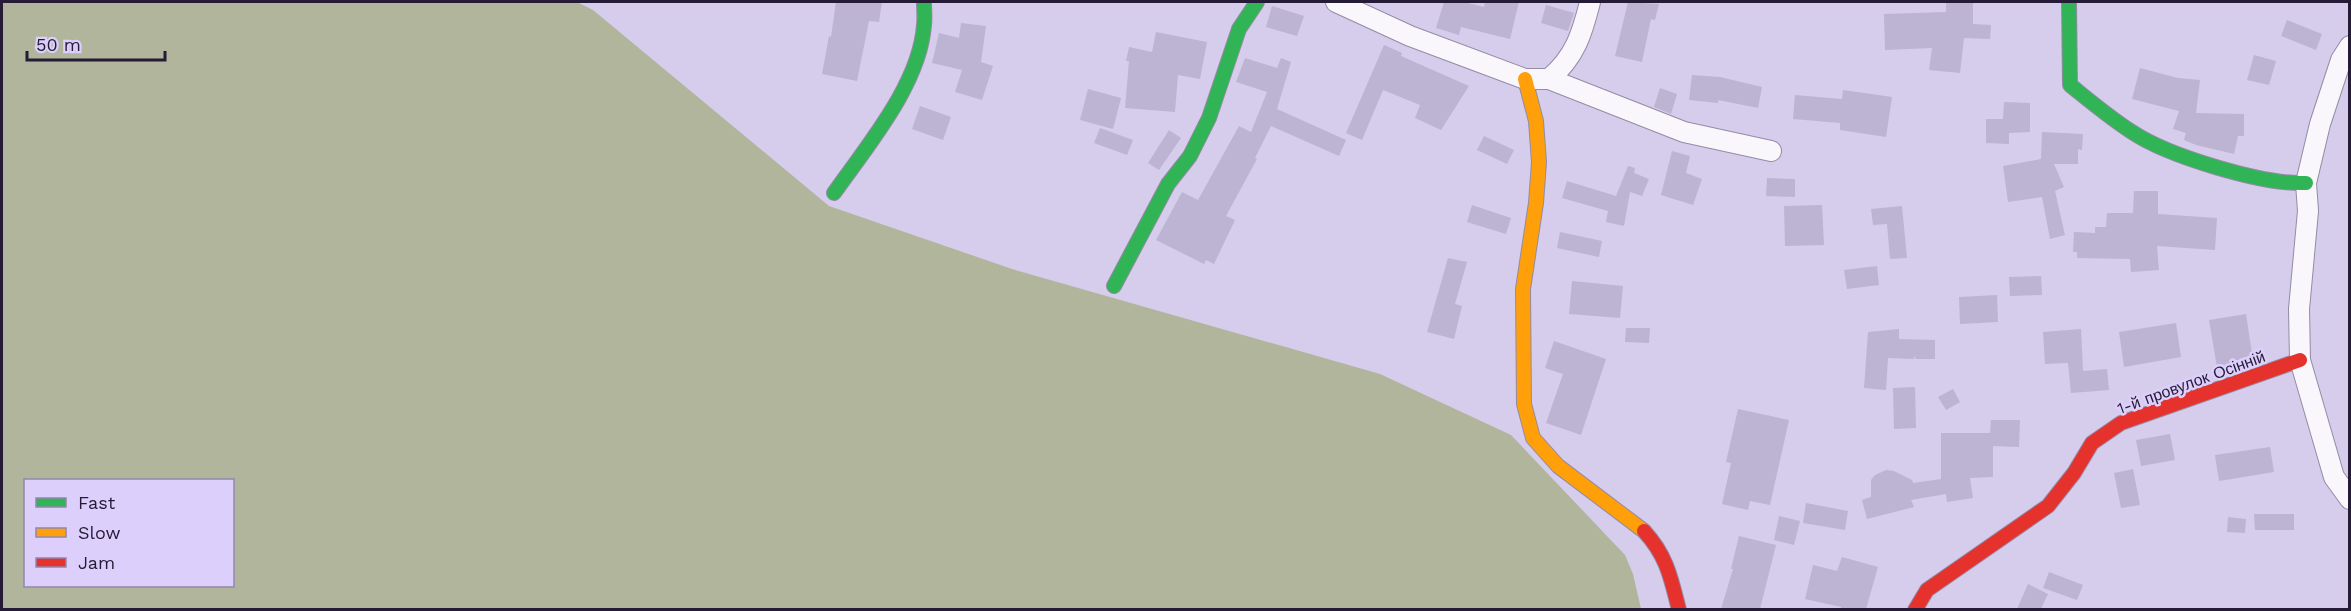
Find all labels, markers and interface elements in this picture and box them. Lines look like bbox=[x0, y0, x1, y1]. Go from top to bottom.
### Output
scale bar bbox=[27, 24, 165, 62]
text: 50 m bbox=[36, 34, 81, 55]
street label: 1-й провулок Осінній bbox=[2115, 347, 2268, 418]
legend bbox=[24, 479, 234, 587]
text: Fast bbox=[78, 492, 116, 513]
text: Slow bbox=[78, 522, 121, 543]
text: Jam bbox=[78, 552, 115, 573]

